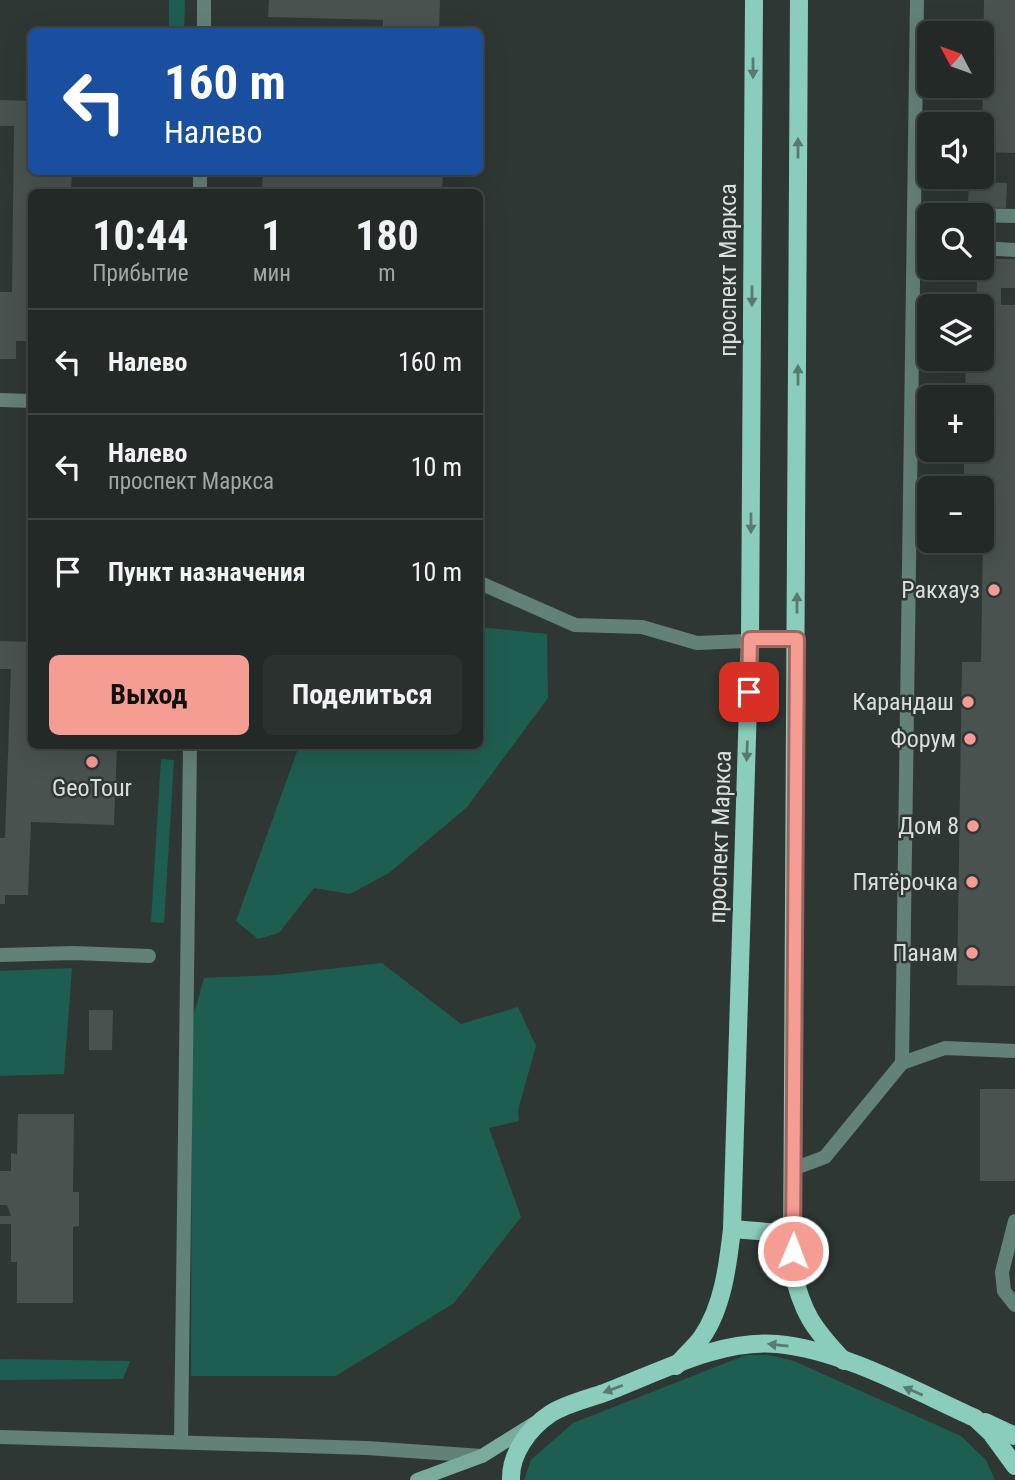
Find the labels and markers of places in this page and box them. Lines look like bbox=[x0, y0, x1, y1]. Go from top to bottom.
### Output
place label: Ракхауз bbox=[901, 576, 980, 604]
marker: Ракхауз bbox=[986, 582, 1002, 598]
pin bbox=[719, 662, 779, 722]
place label: Карандаш bbox=[852, 688, 954, 716]
marker: Карандаш bbox=[960, 694, 976, 710]
place label: Форум bbox=[890, 725, 956, 753]
marker: Форум bbox=[962, 731, 978, 747]
marker: GeoTour bbox=[84, 754, 100, 770]
place label: GeoTour bbox=[52, 774, 132, 802]
place label: Дом 8 bbox=[898, 812, 959, 840]
marker: Дом 8 bbox=[965, 818, 981, 834]
place label: Пятёрочка bbox=[853, 868, 958, 896]
marker: Пятёрочка bbox=[964, 874, 980, 890]
place label: Панам bbox=[892, 939, 958, 967]
marker: Панам bbox=[964, 945, 980, 961]

